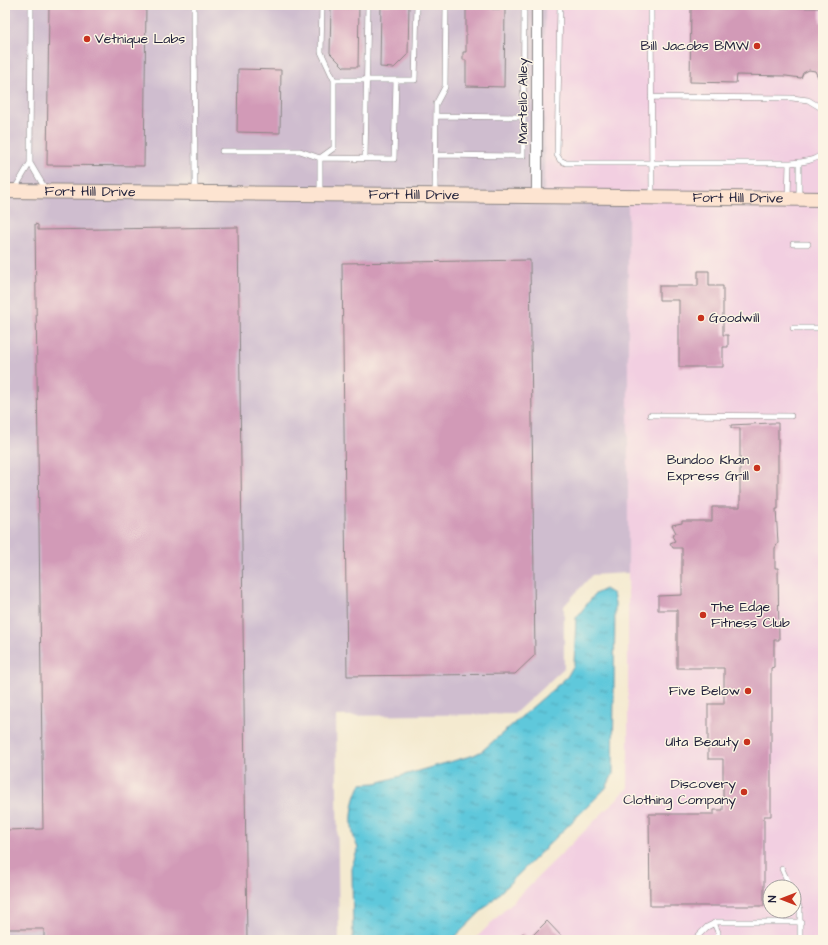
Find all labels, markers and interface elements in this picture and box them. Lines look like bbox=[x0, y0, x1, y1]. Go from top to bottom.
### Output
place label: Vetnique Labs bbox=[95, 29, 185, 49]
marker: Vetnique Labs bbox=[82, 34, 92, 44]
place label: Bill Jacobs BMW bbox=[640, 36, 749, 56]
marker: Bill Jacobs BMW bbox=[752, 41, 762, 51]
street label: Martello Alley bbox=[513, 58, 533, 144]
street label: Fort Hill Drive bbox=[44, 181, 136, 202]
street label: Fort Hill Drive bbox=[368, 185, 460, 205]
street label: Fort Hill Drive bbox=[692, 188, 784, 209]
place label: Goodwill bbox=[709, 308, 759, 328]
marker: Goodwill bbox=[696, 313, 706, 323]
place label: Bundoo Khan Express Grill bbox=[667, 450, 749, 486]
marker: Bundoo Khan Express Grill bbox=[752, 463, 762, 473]
place label: The Edge Fitness Club bbox=[711, 597, 790, 633]
marker: The Edge Fitness Club bbox=[698, 610, 708, 620]
place label: Five Below bbox=[669, 681, 740, 701]
marker: Five Below bbox=[743, 686, 753, 696]
place label: Ulta Beauty bbox=[665, 732, 739, 752]
marker: Ulta Beauty bbox=[742, 737, 752, 747]
place label: Discovery Clothing Company bbox=[623, 774, 736, 810]
marker: Discovery Clothing Company bbox=[739, 787, 749, 797]
north arrow bbox=[762, 879, 802, 919]
text: N bbox=[765, 895, 780, 902]

